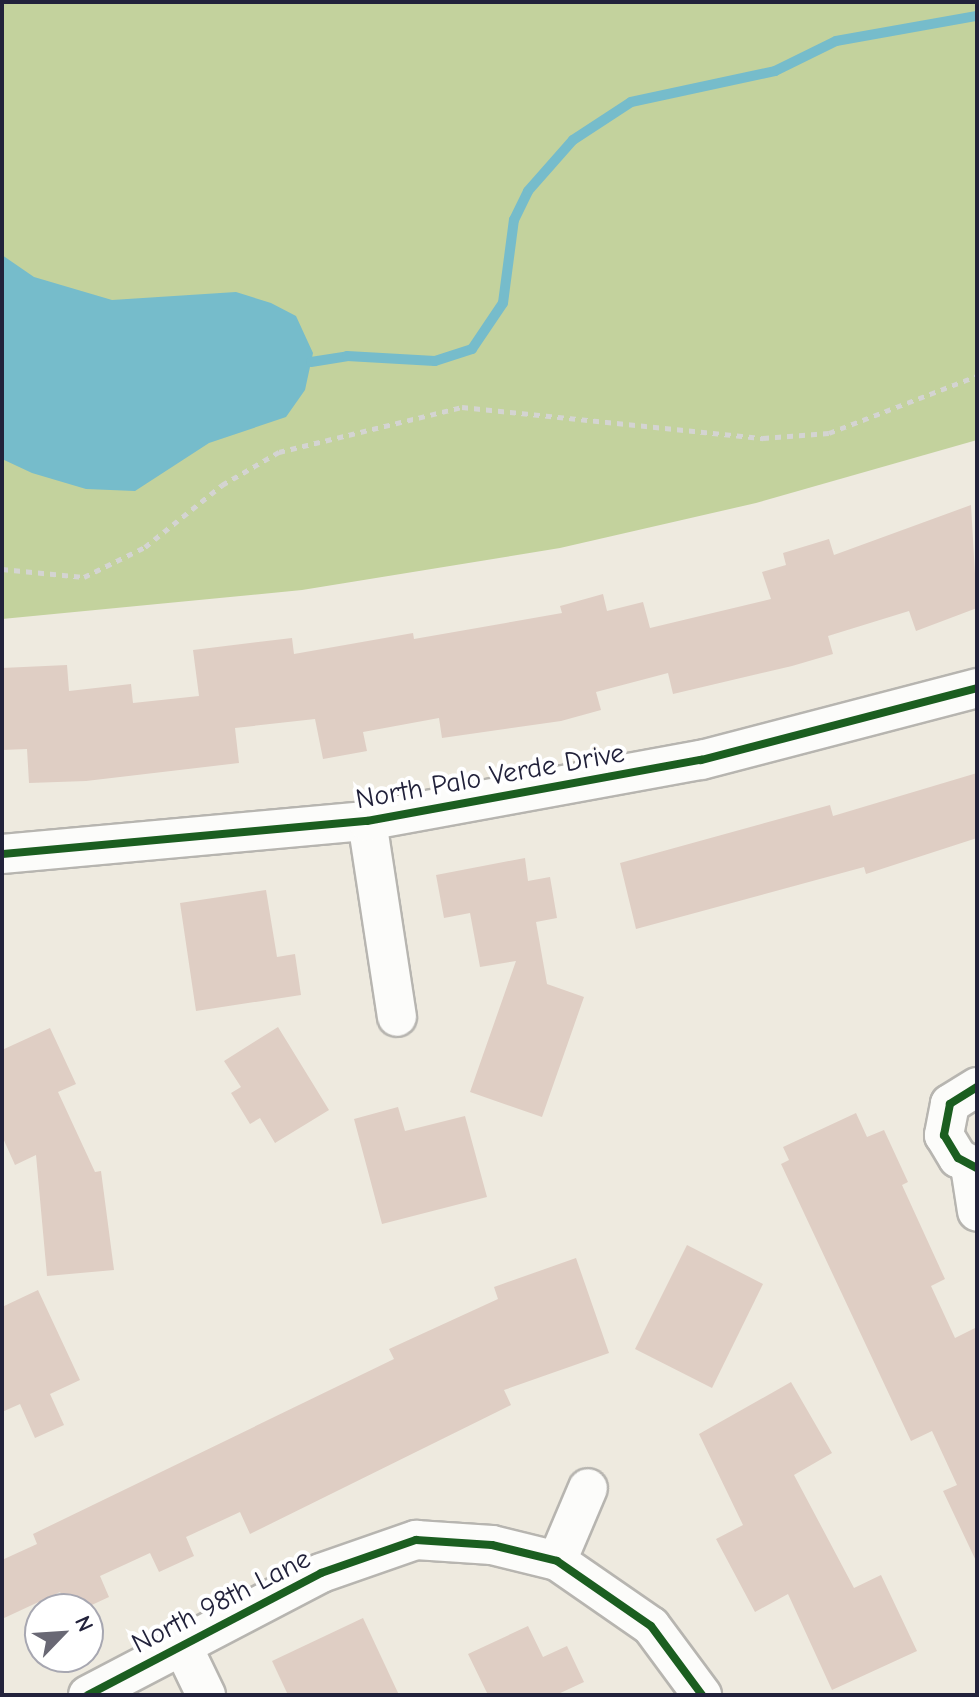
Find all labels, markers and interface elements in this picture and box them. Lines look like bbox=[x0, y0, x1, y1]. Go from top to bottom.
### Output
street label: North Palo Verde Drive bbox=[353, 736, 627, 816]
street label: North 98th Lane bbox=[126, 1542, 316, 1660]
north arrow bbox=[24, 1593, 104, 1673]
text: N bbox=[69, 1612, 99, 1636]

